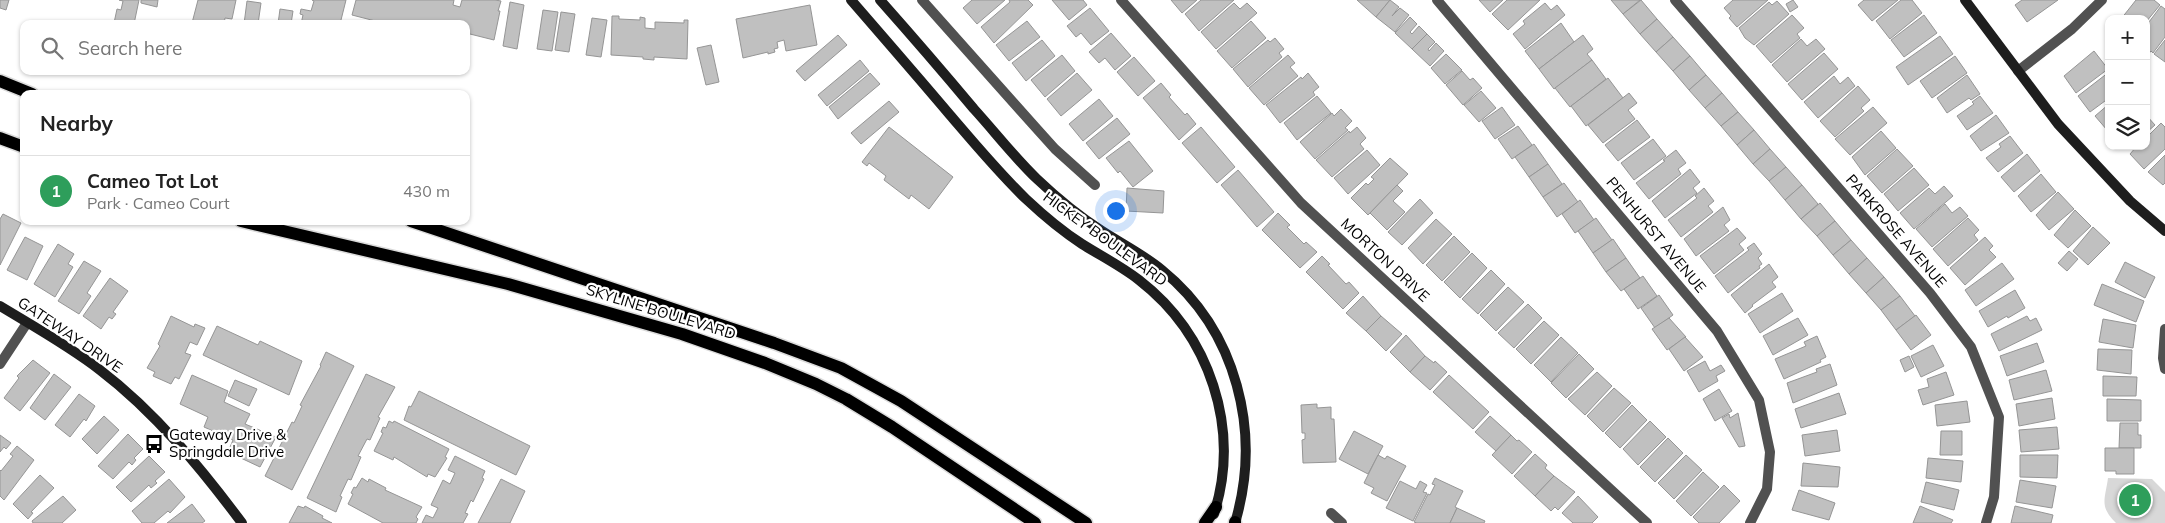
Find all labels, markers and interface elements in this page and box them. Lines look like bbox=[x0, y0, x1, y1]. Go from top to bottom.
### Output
map controls bbox=[2105, 15, 2150, 150]
button: + bbox=[2105, 15, 2150, 60]
search box bbox=[20, 20, 470, 75]
icon: search bbox=[38, 34, 66, 62]
text: Search here bbox=[78, 36, 182, 60]
button: − bbox=[2105, 60, 2150, 105]
button: layers bbox=[2105, 105, 2150, 150]
text: Nearby bbox=[40, 110, 113, 136]
text: Cameo Tot Lot bbox=[87, 169, 218, 193]
street label: PARKROSE AVENUE bbox=[1842, 170, 1951, 291]
street label: PENHURST AVENUE bbox=[1602, 173, 1710, 297]
text: 1 bbox=[51, 181, 61, 201]
text: 430 m bbox=[403, 181, 450, 201]
street label: HICKEY BOULEVARD bbox=[1040, 187, 1171, 290]
text: Park · Cameo Court bbox=[87, 193, 230, 213]
your location bbox=[1103, 198, 1129, 224]
street label: MORTON DRIVE bbox=[1337, 214, 1434, 306]
street label: SKYLINE BOULEVARD bbox=[584, 280, 738, 343]
street label: GATEWAY DRIVE bbox=[14, 293, 126, 377]
place label: Gateway Drive & Springdale Drive bbox=[169, 425, 287, 461]
bus stop icon: Gateway Drive & Springdale Drive bbox=[143, 433, 165, 455]
pin: 1 bbox=[2119, 481, 2151, 519]

